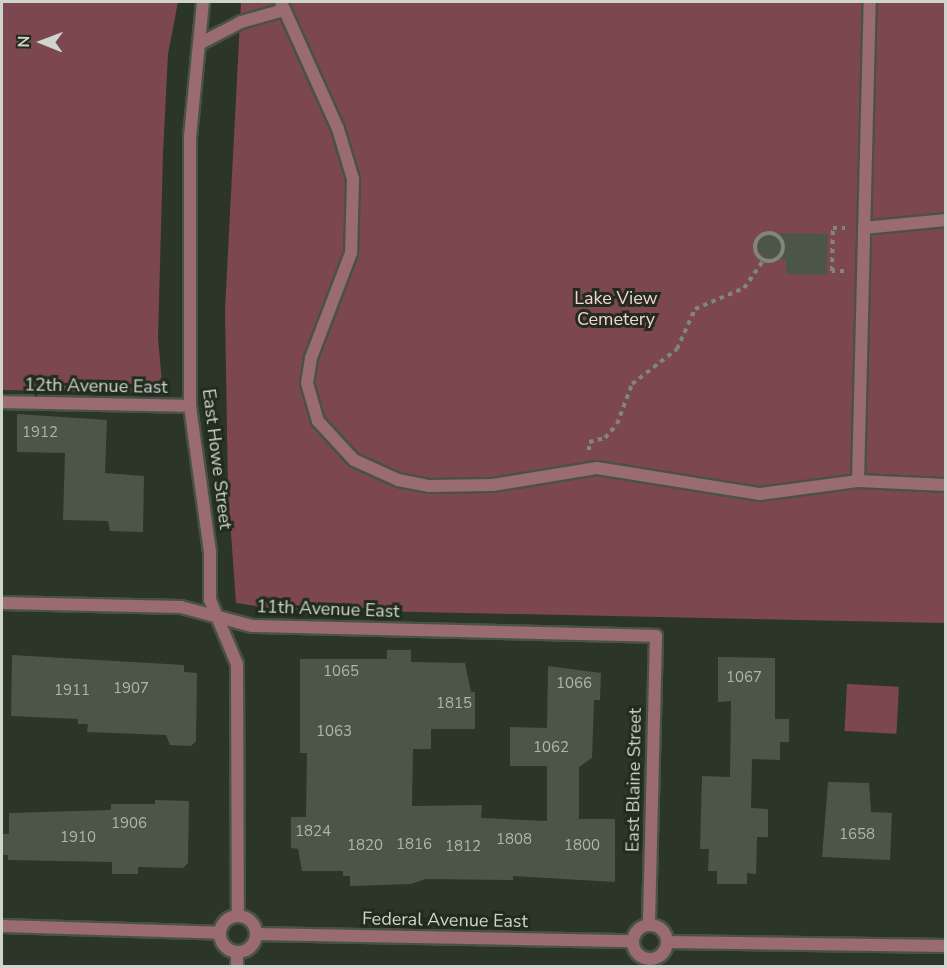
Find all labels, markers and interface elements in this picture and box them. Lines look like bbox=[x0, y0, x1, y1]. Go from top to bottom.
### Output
north arrow bbox=[12, 12, 72, 72]
text: N bbox=[13, 36, 35, 48]
park label: Lake View Cemetery bbox=[574, 288, 658, 330]
street label: 12th Avenue East bbox=[24, 374, 168, 398]
street label: East Howe Street bbox=[198, 388, 236, 530]
house number: 1912 bbox=[22, 424, 58, 442]
street label: 11th Avenue East bbox=[256, 596, 400, 622]
house number: 1065 bbox=[323, 663, 359, 681]
house number: 1067 bbox=[726, 669, 762, 687]
house number: 1066 bbox=[556, 675, 592, 693]
house number: 1907 bbox=[113, 680, 149, 698]
house number: 1911 bbox=[54, 682, 90, 700]
house number: 1815 bbox=[436, 695, 472, 713]
street label: East Blaine Street bbox=[622, 708, 646, 852]
house number: 1063 bbox=[316, 723, 352, 741]
house number: 1062 bbox=[533, 739, 569, 757]
house number: 1906 bbox=[111, 815, 147, 833]
house number: 1824 bbox=[295, 823, 331, 841]
house number: 1658 bbox=[839, 826, 875, 844]
house number: 1910 bbox=[60, 829, 96, 847]
house number: 1808 bbox=[496, 831, 532, 849]
house number: 1816 bbox=[396, 836, 432, 854]
house number: 1820 bbox=[347, 837, 383, 855]
house number: 1800 bbox=[564, 837, 600, 855]
house number: 1812 bbox=[445, 838, 481, 856]
street label: Federal Avenue East bbox=[362, 908, 528, 932]

